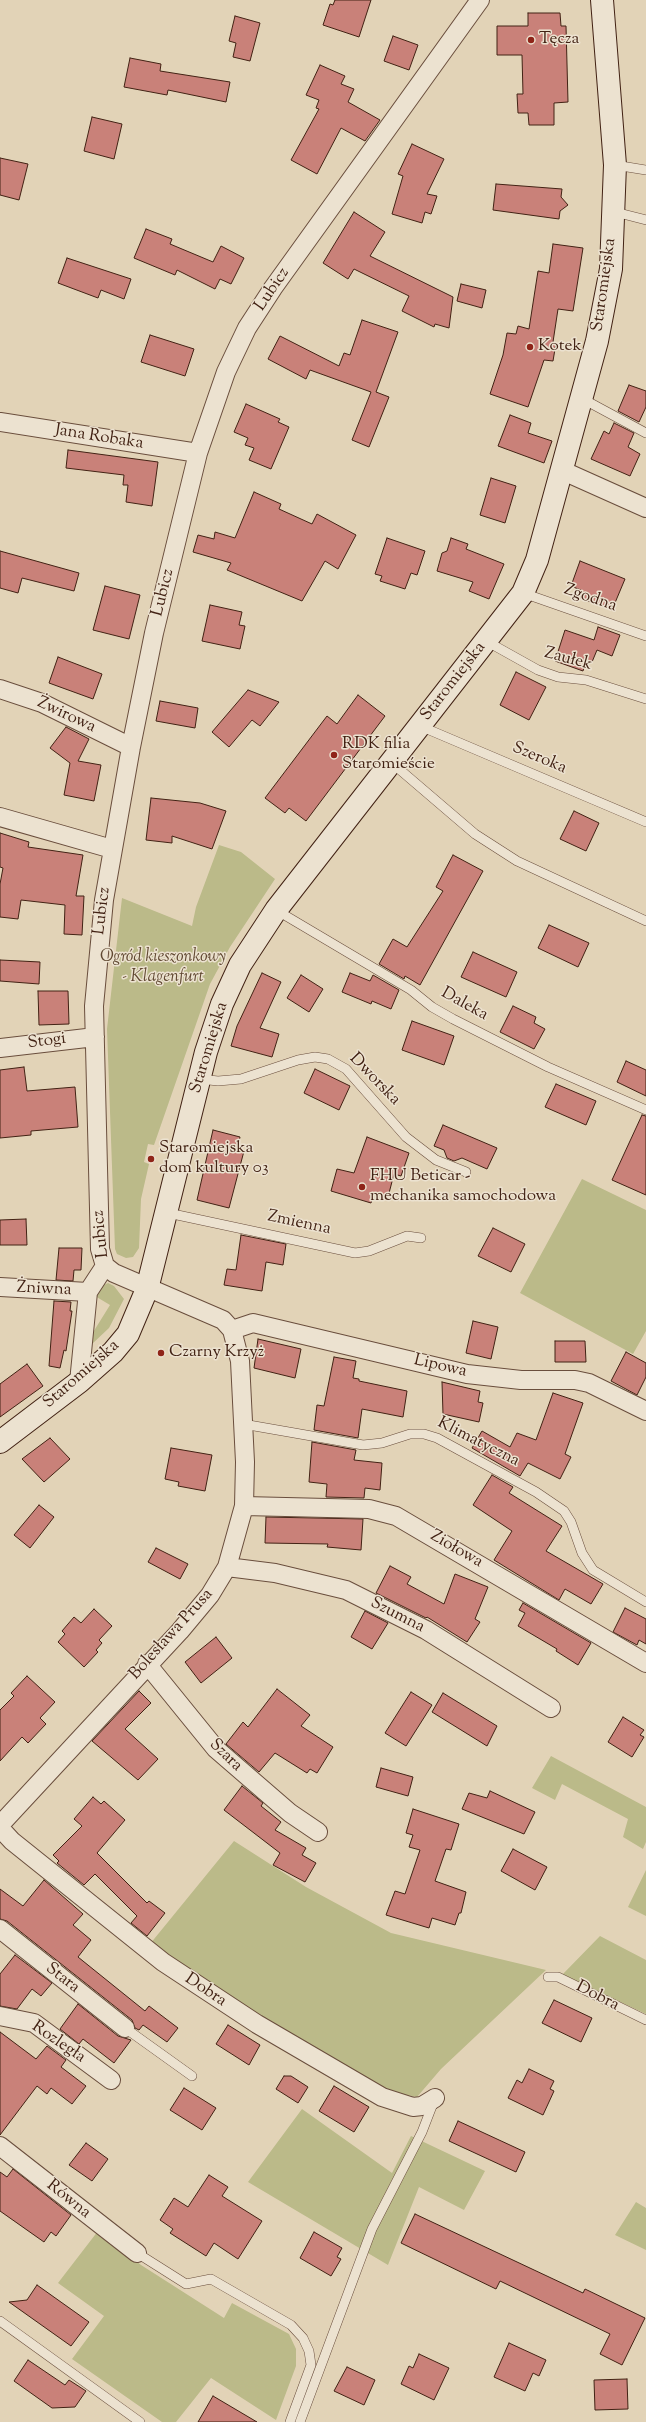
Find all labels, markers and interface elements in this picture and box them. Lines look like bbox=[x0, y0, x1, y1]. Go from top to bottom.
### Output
place label: Tęcza bbox=[539, 30, 579, 50]
marker: Tęcza bbox=[526, 35, 536, 45]
street label: Staromiejska bbox=[588, 237, 622, 333]
street label: Lubicz bbox=[251, 264, 295, 316]
place label: Kotek bbox=[538, 337, 582, 357]
marker: Kotek bbox=[525, 342, 535, 352]
street label: Jana Robaka bbox=[53, 421, 145, 455]
street label: Lubicz bbox=[148, 567, 180, 619]
street label: Zgodna bbox=[561, 580, 619, 618]
street label: Staromiejska bbox=[417, 639, 491, 725]
street label: Zaułek bbox=[542, 644, 594, 676]
street label: Żwirowa bbox=[33, 694, 99, 738]
place label: RDK filia Staromieście bbox=[342, 735, 435, 775]
street label: Szeroka bbox=[509, 738, 569, 780]
marker: RDK filia Staromieście bbox=[329, 750, 339, 760]
street label: Lubicz bbox=[90, 886, 116, 936]
park label: Ogród kieszonkowy - Klagenfurt bbox=[100, 948, 226, 988]
street label: Daleka bbox=[437, 984, 491, 1026]
street label: Staromiejska bbox=[186, 1000, 234, 1096]
street label: Stogi bbox=[27, 1030, 67, 1054]
street label: Dworska bbox=[344, 1049, 404, 1111]
place label: Staromiejska dom kultury 03 bbox=[159, 1139, 269, 1179]
marker: Staromiejska dom kultury 03 bbox=[146, 1154, 156, 1164]
place label: FHU Beticar - mechanika samochodowa bbox=[370, 1167, 556, 1207]
marker: FHU Beticar - mechanika samochodowa bbox=[357, 1182, 367, 1192]
street label: Zmienna bbox=[265, 1207, 333, 1241]
street label: Lubicz bbox=[89, 1209, 115, 1259]
street label: Żniwna bbox=[16, 1278, 72, 1302]
street label: Staromiejska bbox=[40, 1336, 124, 1414]
place label: Czarny Krzyż bbox=[169, 1343, 264, 1363]
marker: Czarny Krzyż bbox=[156, 1348, 166, 1358]
street label: Lipowa bbox=[412, 1351, 468, 1383]
street label: Klimatyczna bbox=[433, 1414, 523, 1472]
street label: Ziołowa bbox=[426, 1527, 486, 1573]
street label: Bolesława Prusa bbox=[126, 1585, 218, 1685]
street label: Szumna bbox=[366, 1594, 428, 1638]
street label: Szara bbox=[204, 1735, 246, 1777]
street label: Stara bbox=[41, 1959, 83, 1999]
street label: Dobra bbox=[180, 1970, 230, 2012]
street label: Dobra bbox=[572, 1977, 622, 2017]
street label: Rozległa bbox=[27, 2018, 89, 2068]
street label: Równa bbox=[42, 2176, 94, 2224]

